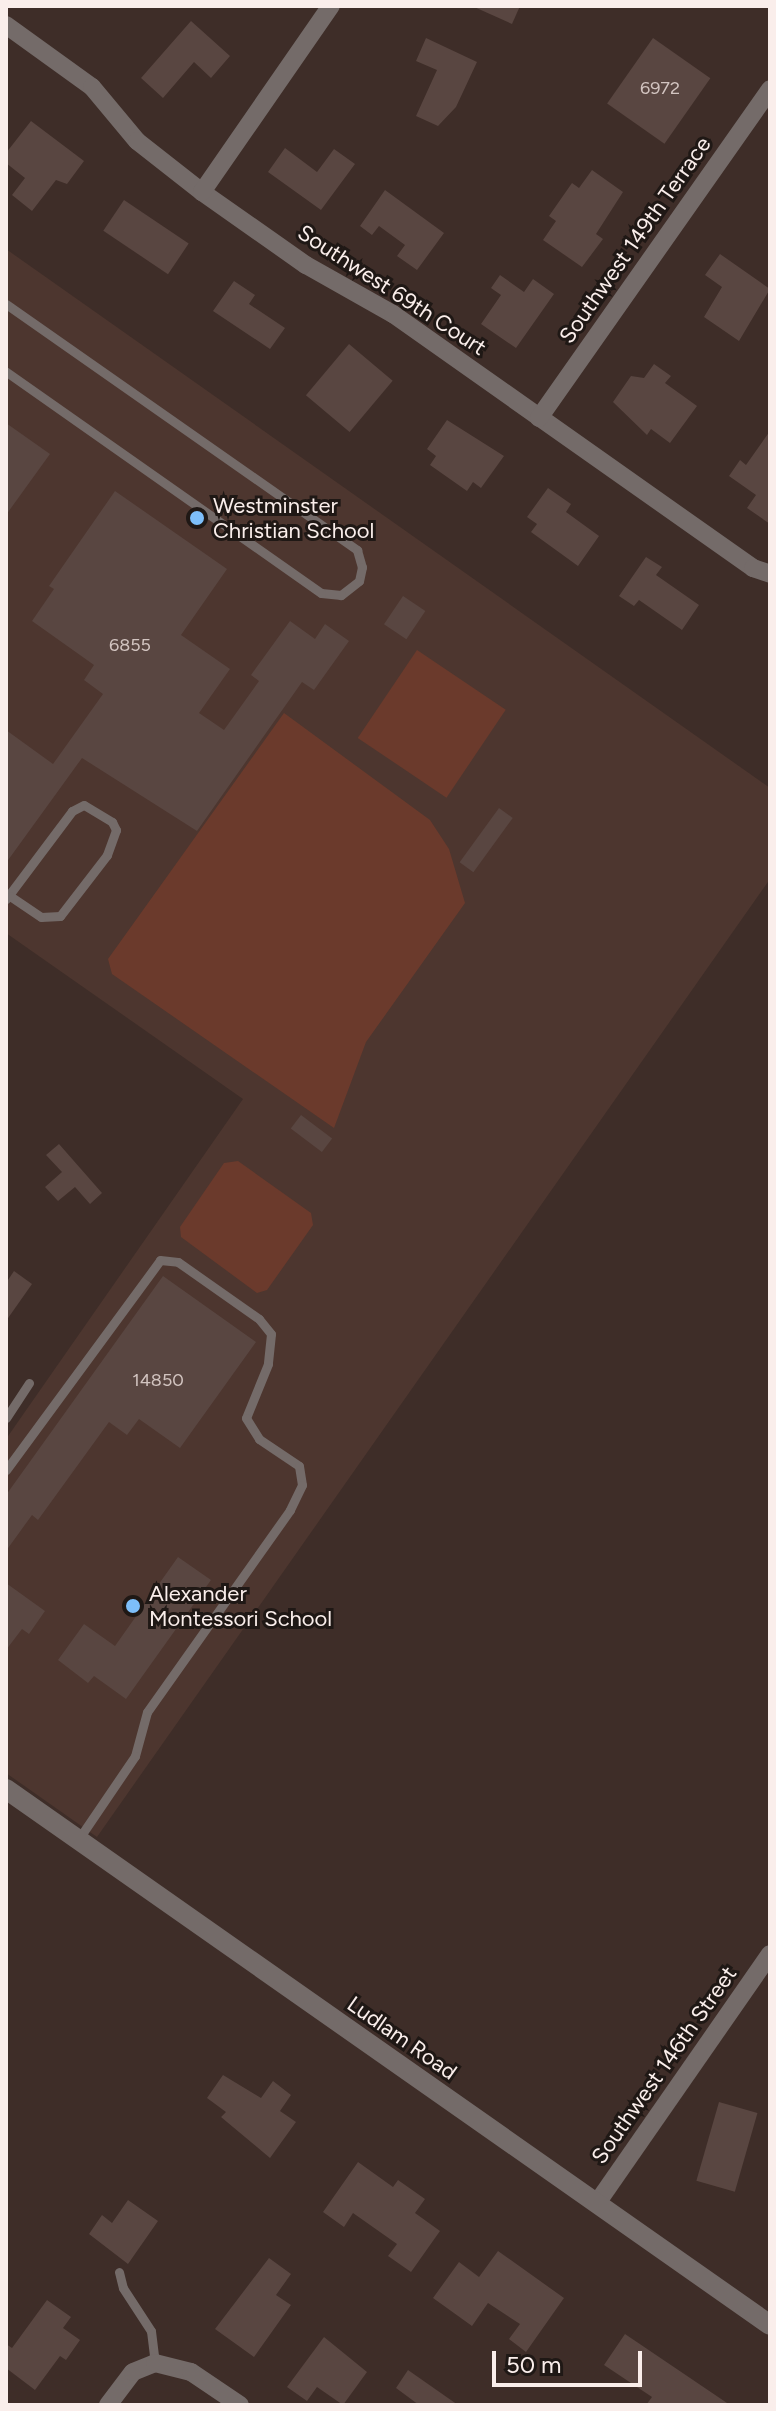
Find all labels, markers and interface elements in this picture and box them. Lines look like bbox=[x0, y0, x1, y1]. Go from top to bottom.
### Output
house number: 6972 bbox=[640, 77, 680, 99]
street label: Southwest 149th Terrace bbox=[554, 132, 716, 348]
street label: Southwest 69th Court bbox=[293, 219, 491, 361]
place label: Westminster Christian School bbox=[213, 492, 374, 544]
marker: Westminster Christian School bbox=[188, 509, 206, 527]
house number: 6855 bbox=[109, 634, 151, 656]
house number: 14850 bbox=[132, 1369, 184, 1391]
place label: Alexander Montessori School bbox=[149, 1580, 332, 1632]
marker: Alexander Montessori School bbox=[124, 1597, 142, 1615]
street label: Southwest 146th Street bbox=[586, 1961, 742, 2169]
street label: Ludlam Road bbox=[342, 1991, 462, 2085]
scale bar bbox=[496, 2335, 646, 2385]
text: 50 m bbox=[506, 2350, 562, 2379]

